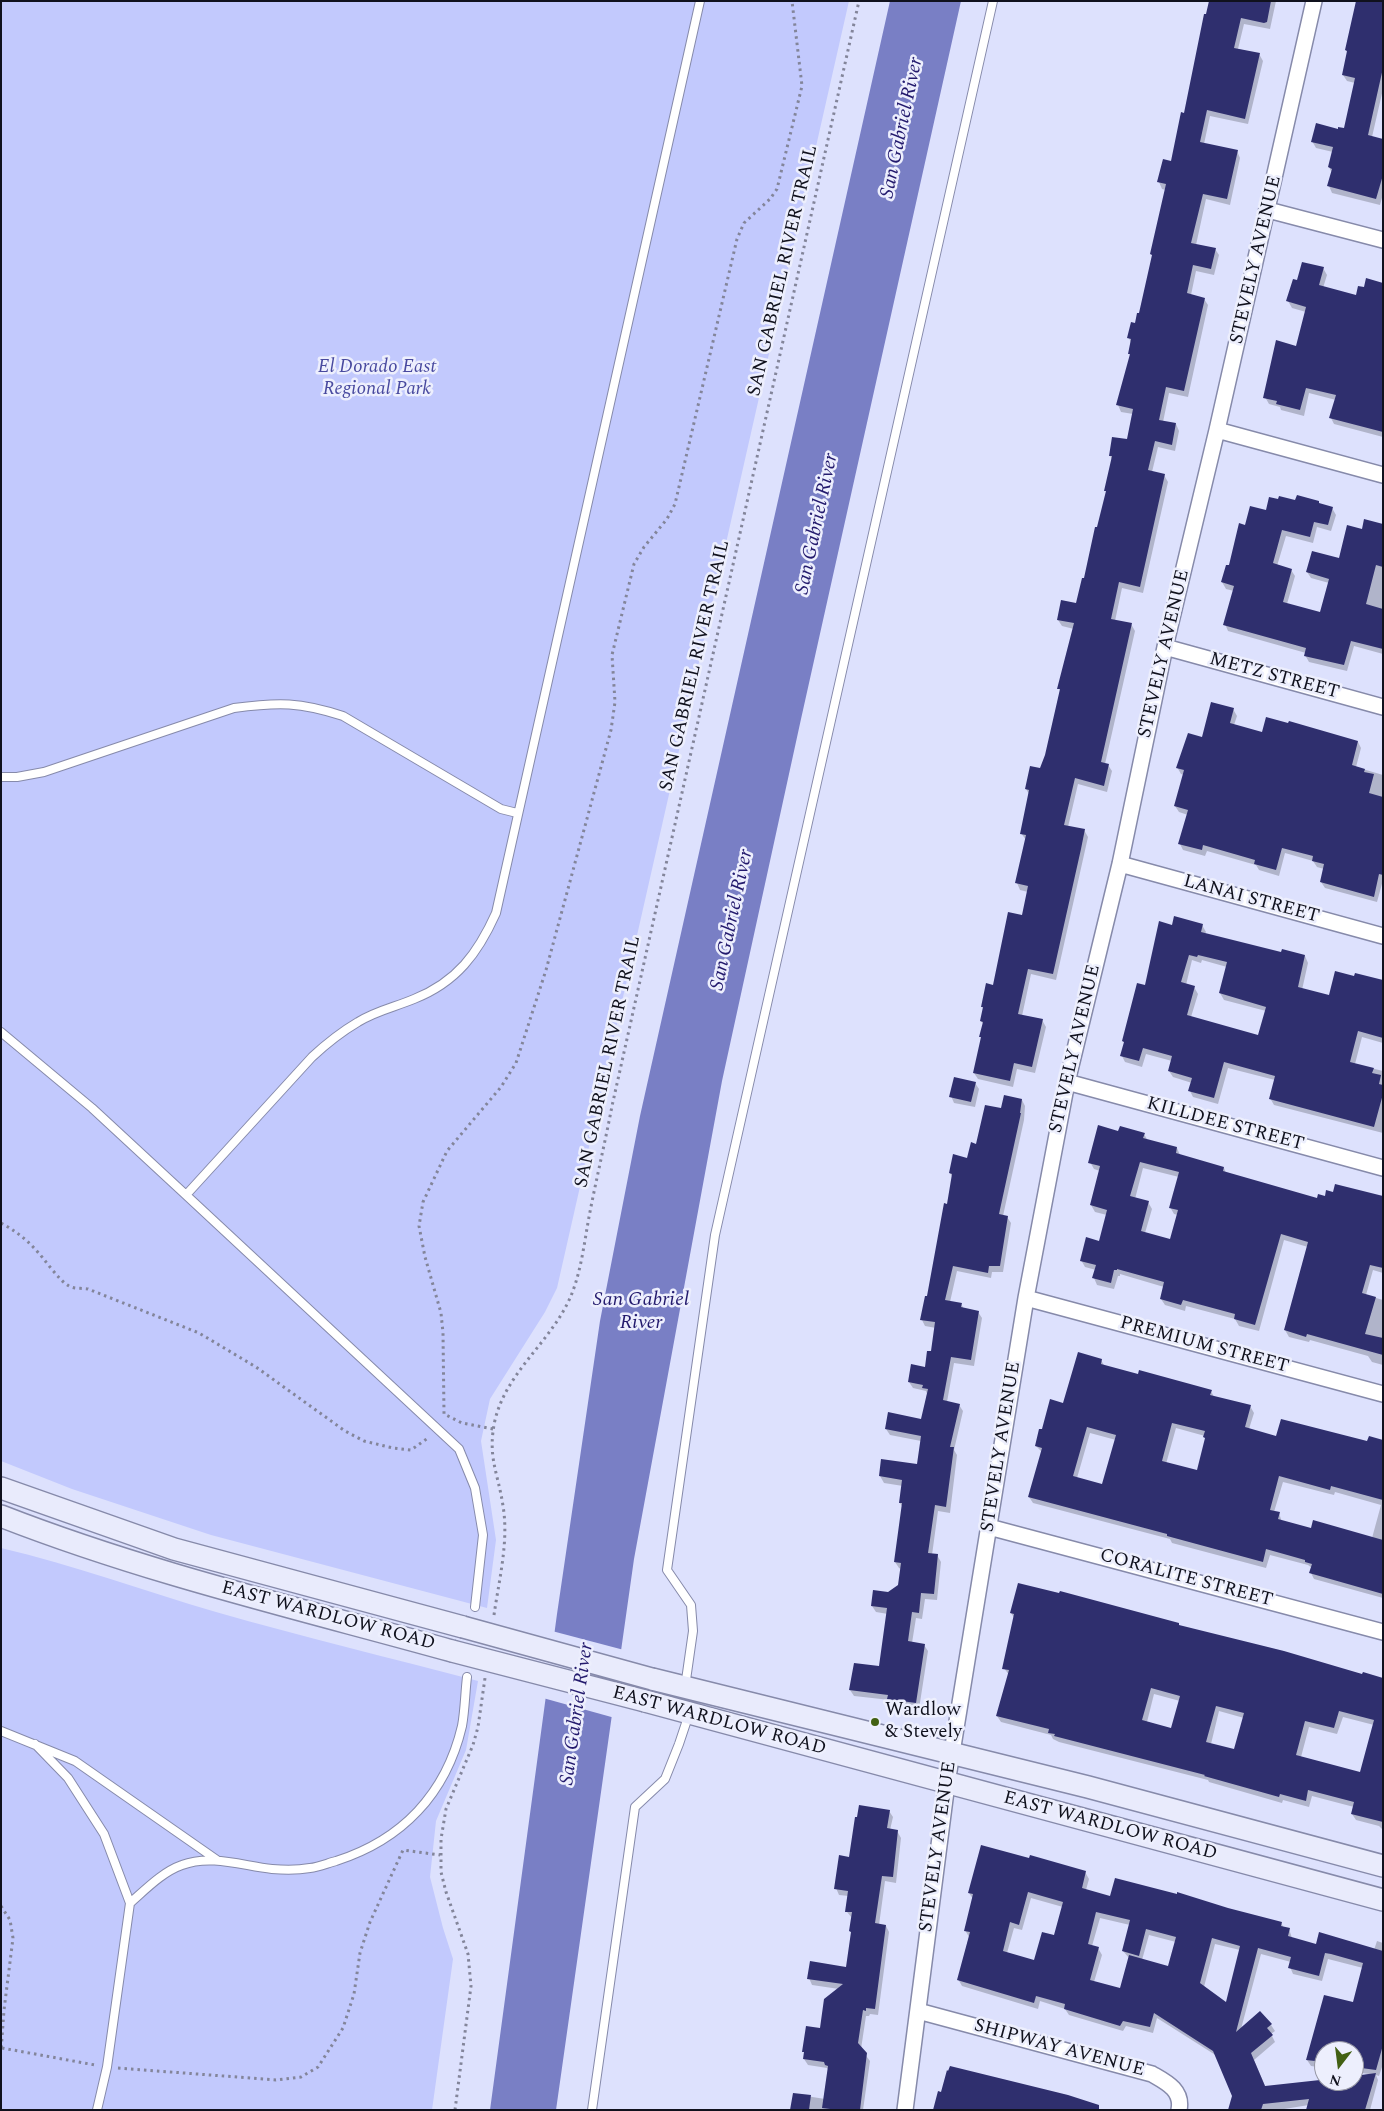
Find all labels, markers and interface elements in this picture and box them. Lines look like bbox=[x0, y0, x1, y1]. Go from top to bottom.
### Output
water label: San Gabriel River bbox=[876, 55, 930, 201]
street label: SAN GABRIEL RIVER TRAIL bbox=[744, 143, 824, 399]
street label: STEVELY AVENUE bbox=[1227, 173, 1287, 347]
park label: El Dorado East Regional Park bbox=[318, 357, 436, 401]
water label: San Gabriel River bbox=[791, 451, 845, 597]
street label: SAN GABRIEL RIVER TRAIL bbox=[656, 538, 736, 794]
street label: STEVELY AVENUE bbox=[1135, 567, 1195, 741]
street label: METZ STREET bbox=[1207, 649, 1341, 705]
water label: San Gabriel River bbox=[706, 847, 760, 993]
street label: LANAI STREET bbox=[1180, 871, 1322, 929]
street label: SAN GABRIEL RIVER TRAIL bbox=[571, 934, 647, 1190]
street label: STEVELY AVENUE bbox=[1046, 962, 1106, 1136]
street label: KILLDEE STREET bbox=[1144, 1093, 1306, 1157]
water label: San Gabriel River bbox=[593, 1289, 689, 1336]
street label: PREMIUM STREET bbox=[1117, 1312, 1291, 1380]
street label: STEVELY AVENUE bbox=[977, 1360, 1027, 1534]
street label: CORALITE STREET bbox=[1097, 1545, 1275, 1613]
street label: EAST WARDLOW ROAD bbox=[219, 1577, 437, 1657]
water label: San Gabriel River bbox=[556, 1641, 600, 1787]
street label: EAST WARDLOW ROAD bbox=[610, 1682, 828, 1762]
place label: Wardlow & Stevely bbox=[885, 1700, 962, 1744]
marker: Wardlow & Stevely bbox=[869, 1716, 881, 1728]
street label: STEVELY AVENUE bbox=[916, 1760, 962, 1934]
street label: EAST WARDLOW ROAD bbox=[1001, 1787, 1219, 1867]
street label: SHIPWAY AVENUE bbox=[971, 2015, 1147, 2083]
north arrow bbox=[1314, 2041, 1364, 2091]
text: N bbox=[1327, 2068, 1343, 2092]

